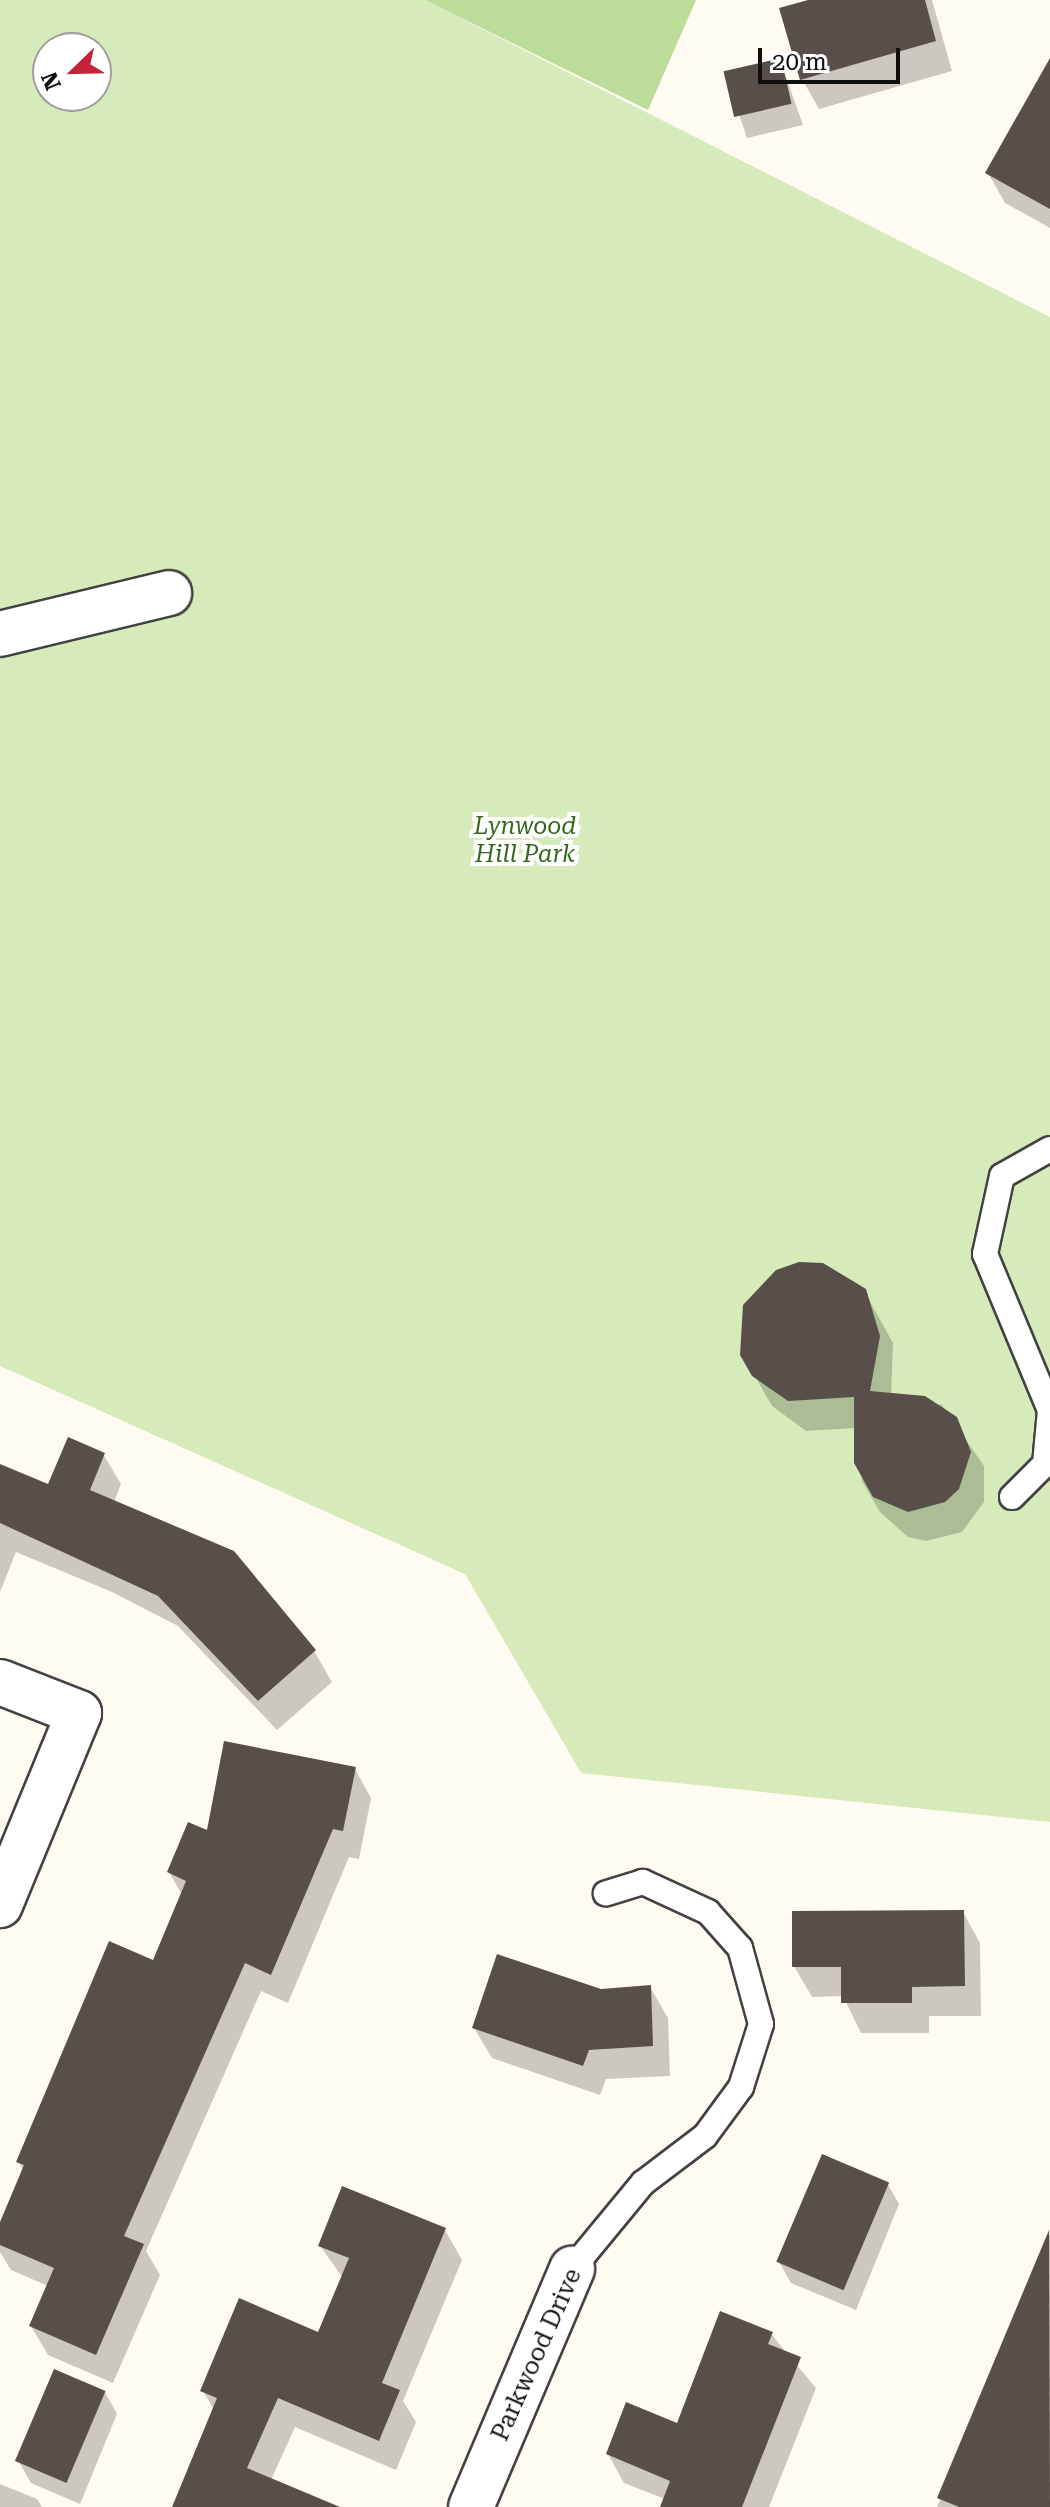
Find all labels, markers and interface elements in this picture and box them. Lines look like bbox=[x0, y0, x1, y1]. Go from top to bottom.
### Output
north arrow bbox=[32, 32, 112, 112]
scale bar bbox=[762, 32, 904, 82]
text: 20 m bbox=[772, 48, 827, 76]
text: N bbox=[36, 68, 66, 93]
park label: Lynwood Hill Park bbox=[474, 813, 576, 869]
street label: Parkwood Drive bbox=[486, 2264, 588, 2446]

